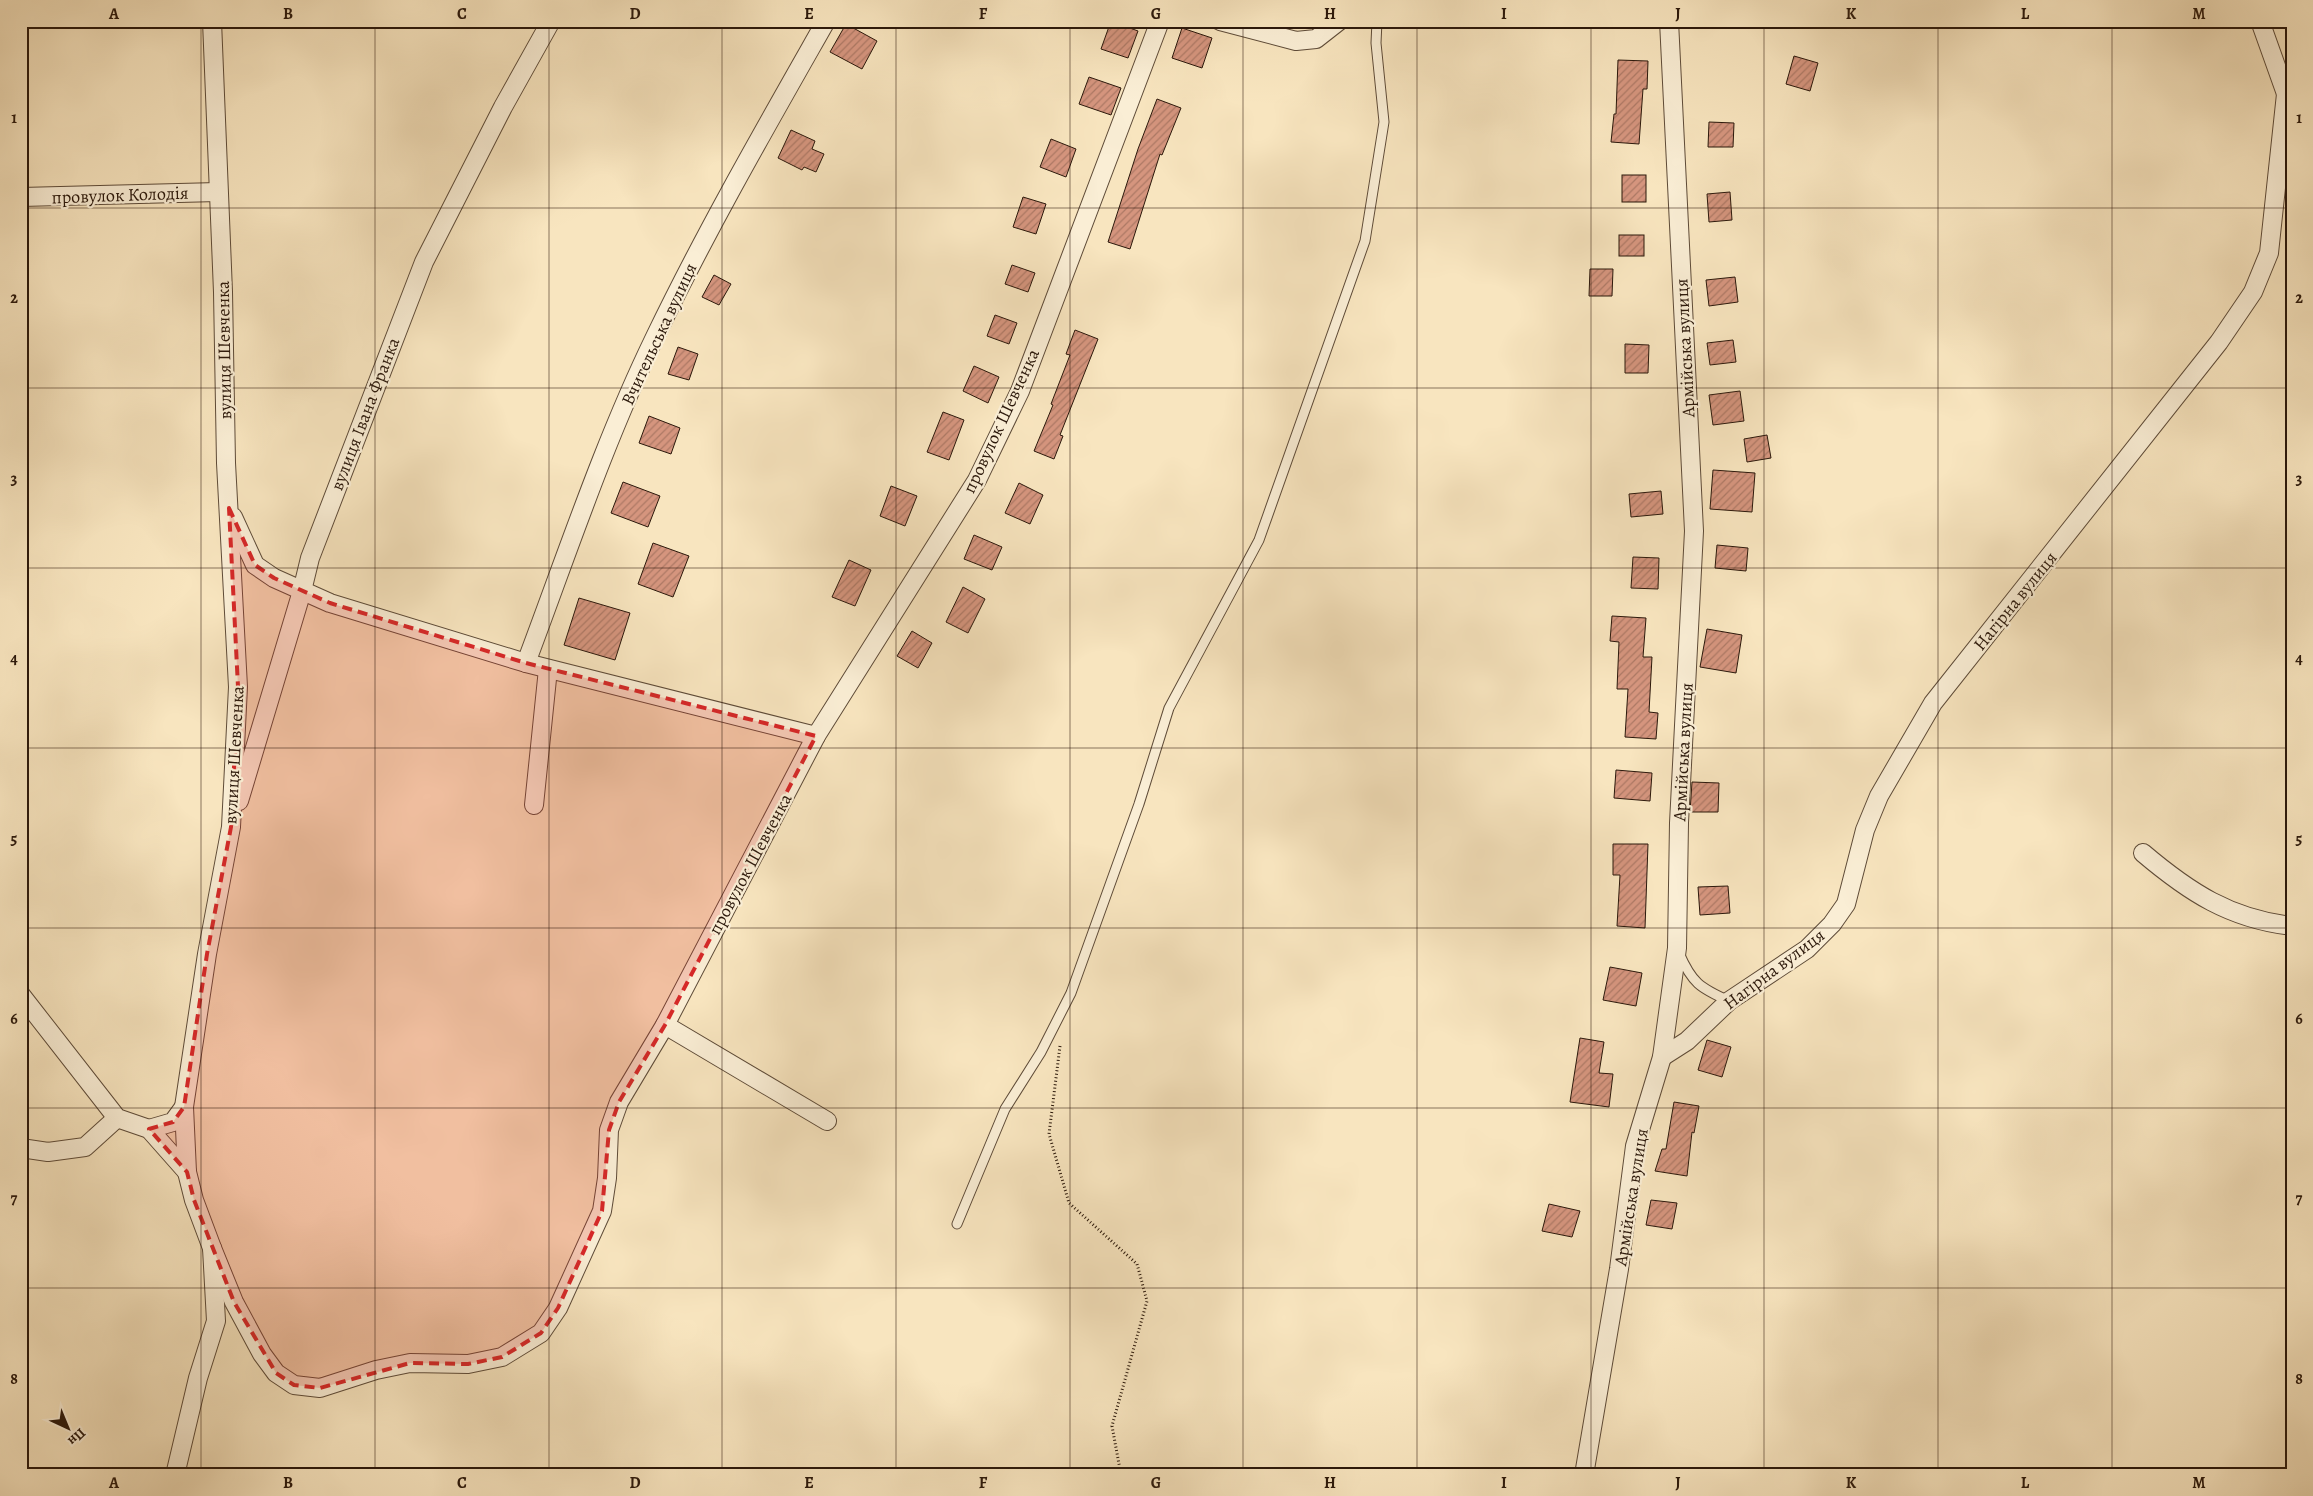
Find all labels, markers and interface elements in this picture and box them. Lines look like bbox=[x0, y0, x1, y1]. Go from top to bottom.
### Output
text: A bbox=[108, 3, 120, 25]
text: B bbox=[283, 3, 293, 25]
text: C bbox=[457, 3, 467, 25]
text: D bbox=[629, 3, 641, 25]
text: E bbox=[804, 3, 814, 25]
text: F bbox=[979, 3, 988, 25]
text: G bbox=[1151, 3, 1161, 25]
text: H bbox=[1324, 3, 1336, 25]
text: I bbox=[1501, 3, 1507, 25]
text: J bbox=[1675, 3, 1681, 25]
text: K bbox=[1846, 3, 1857, 25]
text: L bbox=[2021, 3, 2030, 25]
text: M bbox=[2192, 3, 2206, 25]
text: 1 bbox=[11, 107, 17, 129]
text: 1 bbox=[2296, 107, 2302, 129]
street label: провулок Колодія bbox=[51, 181, 189, 209]
street label: Вчительська вулиця bbox=[616, 259, 702, 409]
street label: Армійська вулиця bbox=[1669, 278, 1701, 419]
street label: вулиця Шевченка bbox=[211, 280, 237, 420]
text: 2 bbox=[10, 287, 18, 309]
text: 2 bbox=[2295, 287, 2303, 309]
street label: вулиця Івана Франка bbox=[325, 333, 406, 494]
street label: провулок Шевченка bbox=[957, 344, 1045, 497]
text: 3 bbox=[11, 468, 18, 490]
text: 3 bbox=[2296, 468, 2303, 490]
street label: Нагірна вулиця bbox=[1968, 547, 2062, 655]
text: 4 bbox=[10, 648, 18, 670]
text: 4 bbox=[2295, 648, 2303, 670]
street label: Армійська вулиця bbox=[1667, 682, 1699, 823]
street label: вулиця Шевченка bbox=[218, 684, 250, 825]
street label: провулок Шевченка bbox=[703, 789, 798, 939]
text: 5 bbox=[11, 828, 18, 850]
text: 5 bbox=[2296, 828, 2303, 850]
street label: Нагірна вулиця bbox=[1719, 923, 1829, 1015]
text: 6 bbox=[10, 1008, 18, 1030]
text: 6 bbox=[2295, 1008, 2303, 1030]
street label: Армійська вулиця bbox=[1608, 1127, 1654, 1268]
text: 7 bbox=[11, 1188, 18, 1210]
text: 7 bbox=[2296, 1188, 2303, 1210]
text: 8 bbox=[10, 1368, 18, 1390]
text: 8 bbox=[2295, 1368, 2303, 1390]
north arrow bbox=[42, 1404, 92, 1454]
text: Пн bbox=[63, 1424, 90, 1450]
text: A bbox=[108, 1472, 120, 1494]
text: B bbox=[283, 1472, 293, 1494]
text: C bbox=[457, 1472, 467, 1494]
text: D bbox=[629, 1472, 641, 1494]
text: E bbox=[804, 1472, 814, 1494]
text: F bbox=[979, 1472, 988, 1494]
text: G bbox=[1151, 1472, 1161, 1494]
text: H bbox=[1324, 1472, 1336, 1494]
text: I bbox=[1501, 1472, 1507, 1494]
text: J bbox=[1675, 1472, 1681, 1494]
text: K bbox=[1846, 1472, 1857, 1494]
text: L bbox=[2021, 1472, 2030, 1494]
text: M bbox=[2192, 1472, 2206, 1494]

